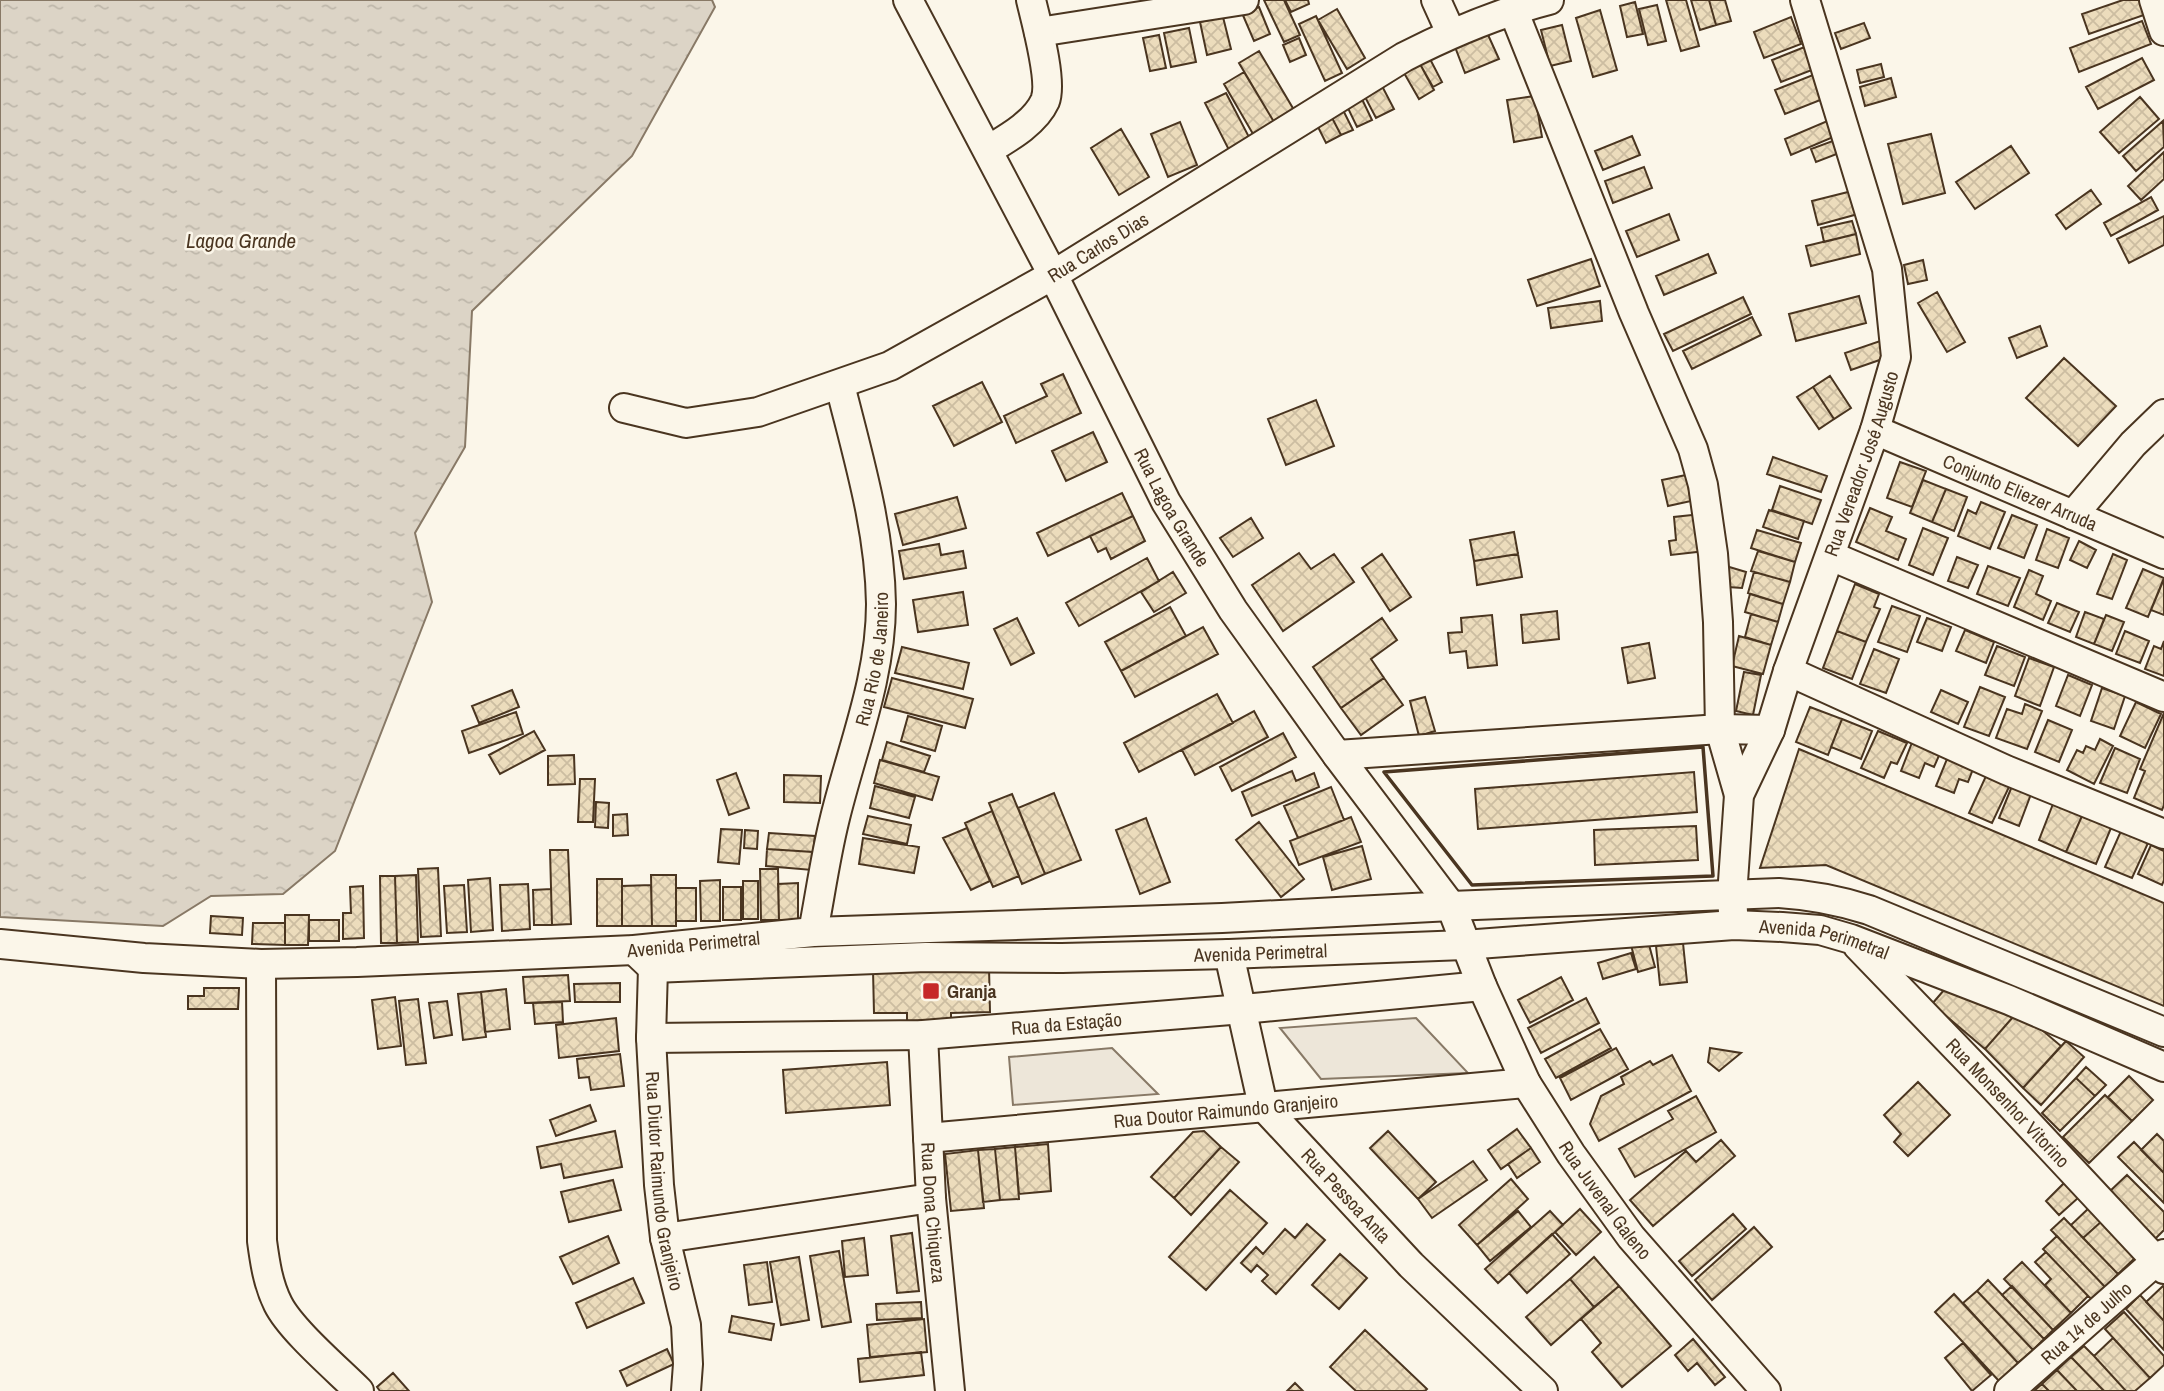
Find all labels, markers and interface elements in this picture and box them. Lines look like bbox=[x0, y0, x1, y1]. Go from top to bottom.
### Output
street label: Rua Carlos Dias bbox=[1042, 206, 1154, 288]
water label: Lagoa Grande bbox=[186, 226, 296, 255]
street label: Rua Vereador José Augusto bbox=[1818, 368, 1904, 560]
street label: Rua Lagoa Grande bbox=[1128, 444, 1216, 572]
street label: Conjunto Eliezer Arruda bbox=[1939, 448, 2102, 537]
street label: Rua Rio de Janeiro bbox=[848, 592, 894, 729]
street label: Avenida Perimetral bbox=[1757, 913, 1893, 965]
street label: Avenida Perimetral bbox=[626, 924, 761, 963]
street label: Avenida Perimetral bbox=[1193, 937, 1328, 968]
place label: Granja bbox=[947, 978, 997, 1004]
marker: Granja bbox=[921, 981, 941, 1001]
street label: Rua da Estação bbox=[1010, 1006, 1123, 1041]
street label: Rua Monsenhor Vitorino bbox=[1940, 1032, 2076, 1173]
street label: Rua Diutor Raimundo Granjeiro bbox=[640, 1071, 690, 1293]
street label: Rua Doutor Raimundo Granjeiro bbox=[1112, 1087, 1339, 1134]
street label: Rua Juvenal Galeno bbox=[1553, 1136, 1658, 1265]
street label: Rua Dona Chiqueza bbox=[915, 1142, 952, 1285]
street label: Rua Pessoa Anta bbox=[1296, 1143, 1397, 1249]
street label: Rua 14 de Julho bbox=[2035, 1275, 2137, 1370]

